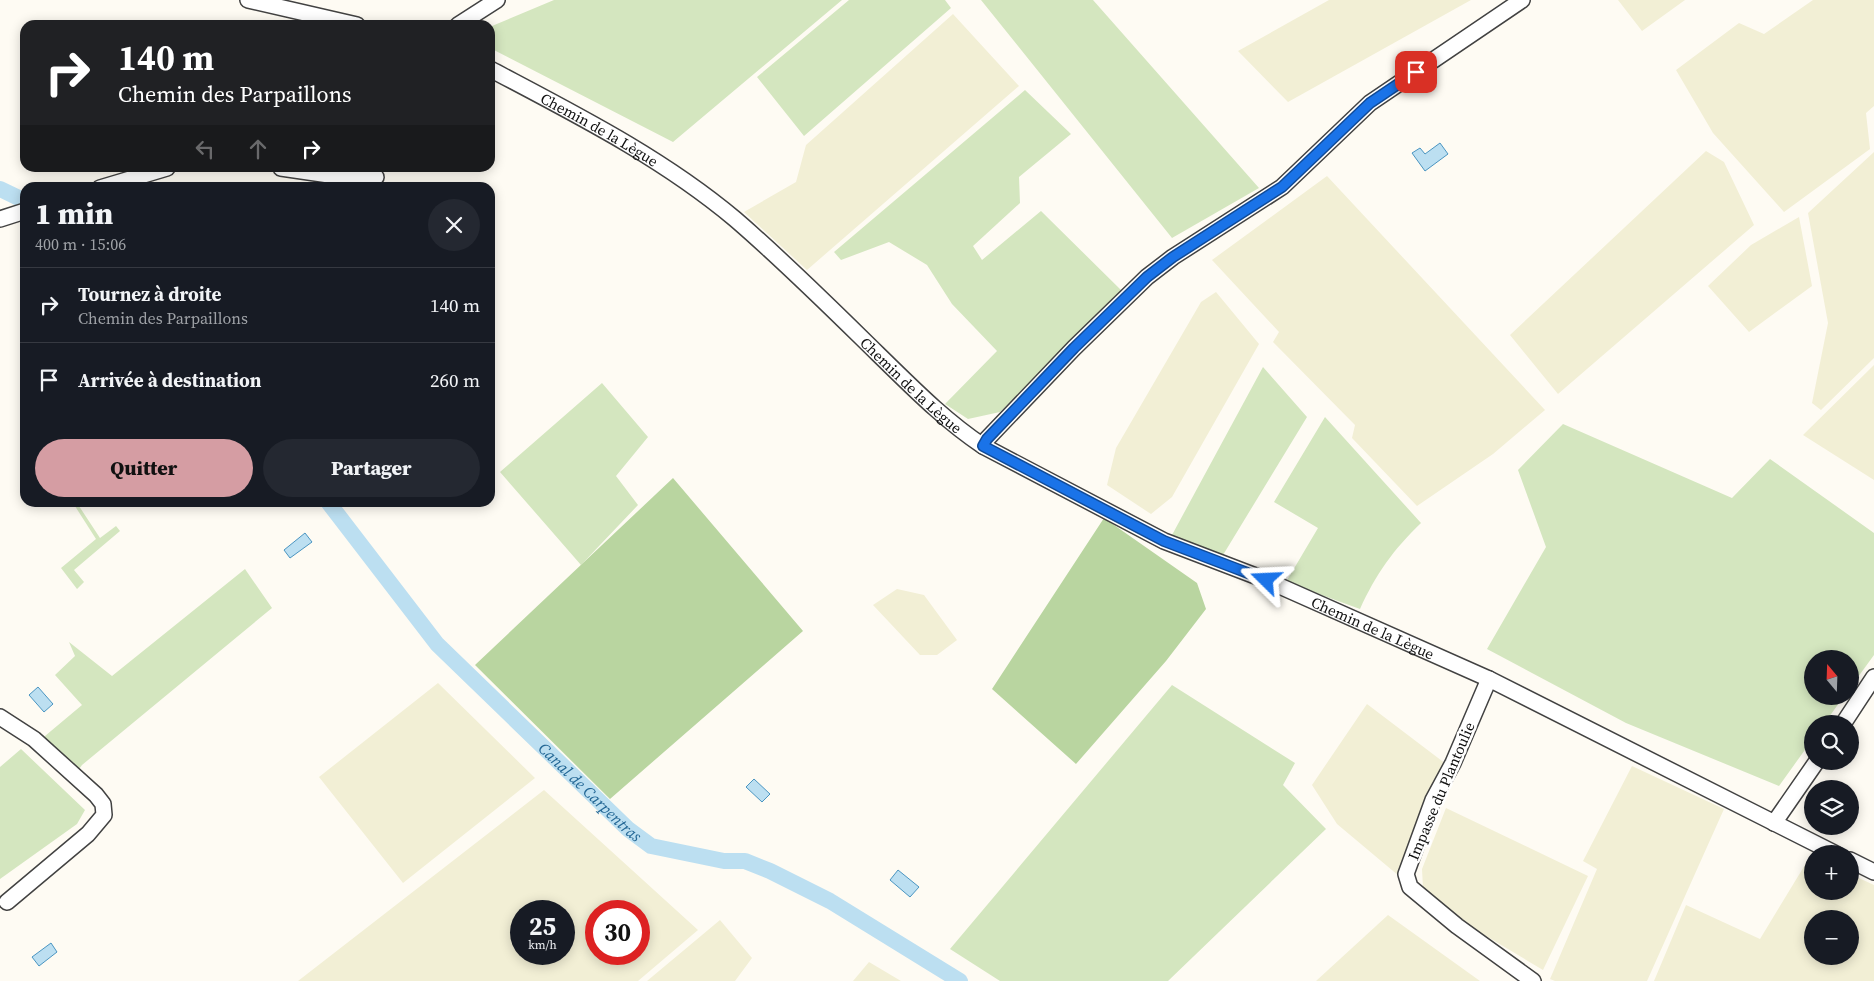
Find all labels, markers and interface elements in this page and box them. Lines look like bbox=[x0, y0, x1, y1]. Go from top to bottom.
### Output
text: 140 m bbox=[118, 34, 214, 82]
icon: right bbox=[35, 40, 100, 105]
pin bbox=[1395, 51, 1437, 93]
icon: arrive bbox=[1402, 58, 1430, 86]
text: Chemin des Parpaillons bbox=[118, 79, 352, 109]
street label: Chemin de la Lègue bbox=[537, 87, 663, 171]
icon: left bbox=[191, 135, 219, 163]
icon: ahead bbox=[244, 135, 272, 163]
icon: right bbox=[297, 135, 325, 163]
text: 1 min bbox=[35, 193, 113, 234]
button: close bbox=[428, 199, 480, 251]
text: 400 m · 15:06 bbox=[35, 233, 126, 255]
text: Tournez à droite bbox=[78, 281, 221, 307]
icon: right bbox=[35, 291, 63, 319]
text: 140 m bbox=[430, 292, 480, 318]
text: Chemin des Parpaillons bbox=[78, 307, 248, 329]
street label: Chemin de la Lègue bbox=[856, 332, 967, 438]
icon: arrive bbox=[35, 366, 63, 394]
text: Arrivée à destination bbox=[78, 367, 261, 393]
text: 260 m bbox=[430, 367, 480, 393]
button: Quitter bbox=[35, 439, 253, 497]
button: Partager bbox=[263, 439, 480, 497]
position arrow bbox=[1239, 553, 1291, 605]
street label: Chemin de la Lègue bbox=[1308, 591, 1438, 664]
north arrow bbox=[1804, 650, 1859, 705]
map controls bbox=[1804, 650, 1859, 965]
button: search bbox=[1804, 715, 1859, 770]
street label: Impasse du Plantoulie bbox=[1402, 718, 1480, 863]
water label: Canal de Carpentras bbox=[534, 737, 647, 847]
button: layers bbox=[1804, 780, 1859, 835]
button: + bbox=[1804, 845, 1859, 900]
speed limit sign: 30 bbox=[585, 900, 650, 965]
text: 25 bbox=[529, 909, 556, 943]
button: − bbox=[1804, 910, 1859, 965]
text: km/h bbox=[528, 937, 557, 953]

